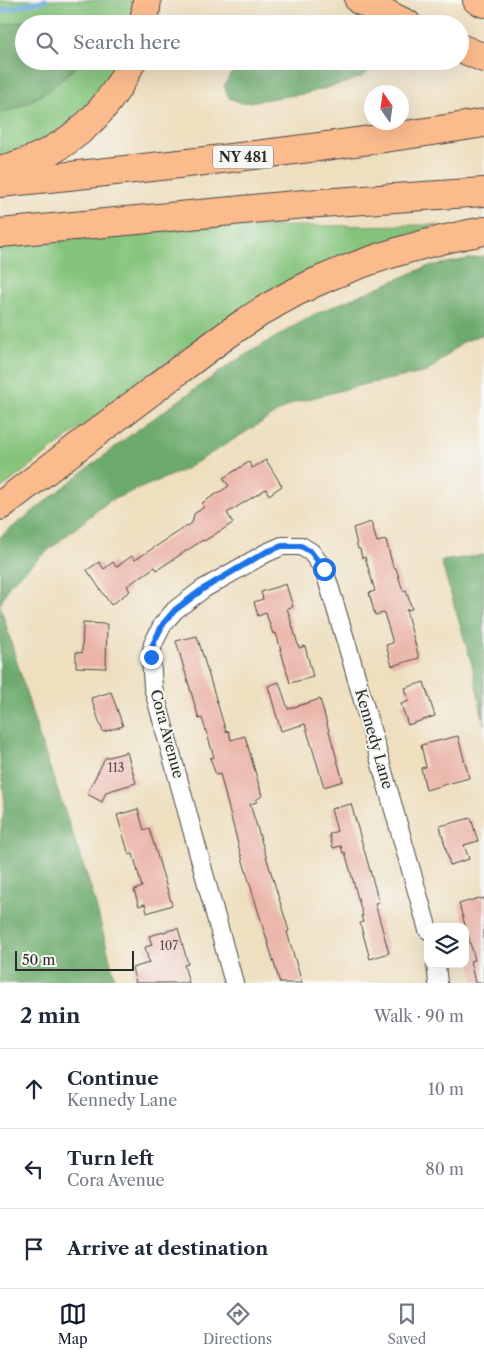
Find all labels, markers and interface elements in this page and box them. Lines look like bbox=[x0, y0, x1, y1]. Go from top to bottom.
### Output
search box bbox=[15, 15, 469, 70]
icon: search bbox=[33, 29, 61, 57]
text: Search here bbox=[73, 31, 181, 54]
north arrow bbox=[364, 85, 409, 130]
road number: NY 481 bbox=[213, 146, 273, 168]
route start bbox=[313, 558, 336, 581]
route end bbox=[140, 646, 163, 669]
street label: Cora Avenue bbox=[146, 687, 188, 780]
street label: Kennedy Lane bbox=[351, 687, 398, 791]
house number: 113 bbox=[108, 760, 124, 775]
map controls bbox=[424, 923, 469, 968]
button: layers bbox=[424, 923, 469, 968]
house number: 107 bbox=[160, 938, 178, 953]
scale bar bbox=[15, 948, 134, 971]
text: 50 m bbox=[22, 951, 55, 969]
text: 2 min bbox=[20, 1003, 80, 1028]
text: Walk · 90 m bbox=[374, 1006, 464, 1026]
text: Continue bbox=[67, 1067, 159, 1090]
icon: ahead bbox=[20, 1075, 48, 1103]
text: 10 m bbox=[428, 1079, 464, 1099]
text: Kennedy Lane bbox=[67, 1090, 177, 1110]
text: Turn left bbox=[67, 1147, 154, 1170]
icon: left bbox=[20, 1155, 48, 1183]
text: 80 m bbox=[425, 1159, 464, 1179]
text: Cora Avenue bbox=[67, 1170, 165, 1190]
icon: arrive bbox=[20, 1235, 48, 1263]
text: Arrive at destination bbox=[67, 1237, 268, 1260]
tab: Map bbox=[58, 1300, 88, 1348]
tab: Directions bbox=[203, 1300, 272, 1348]
tab: Saved bbox=[387, 1300, 426, 1348]

